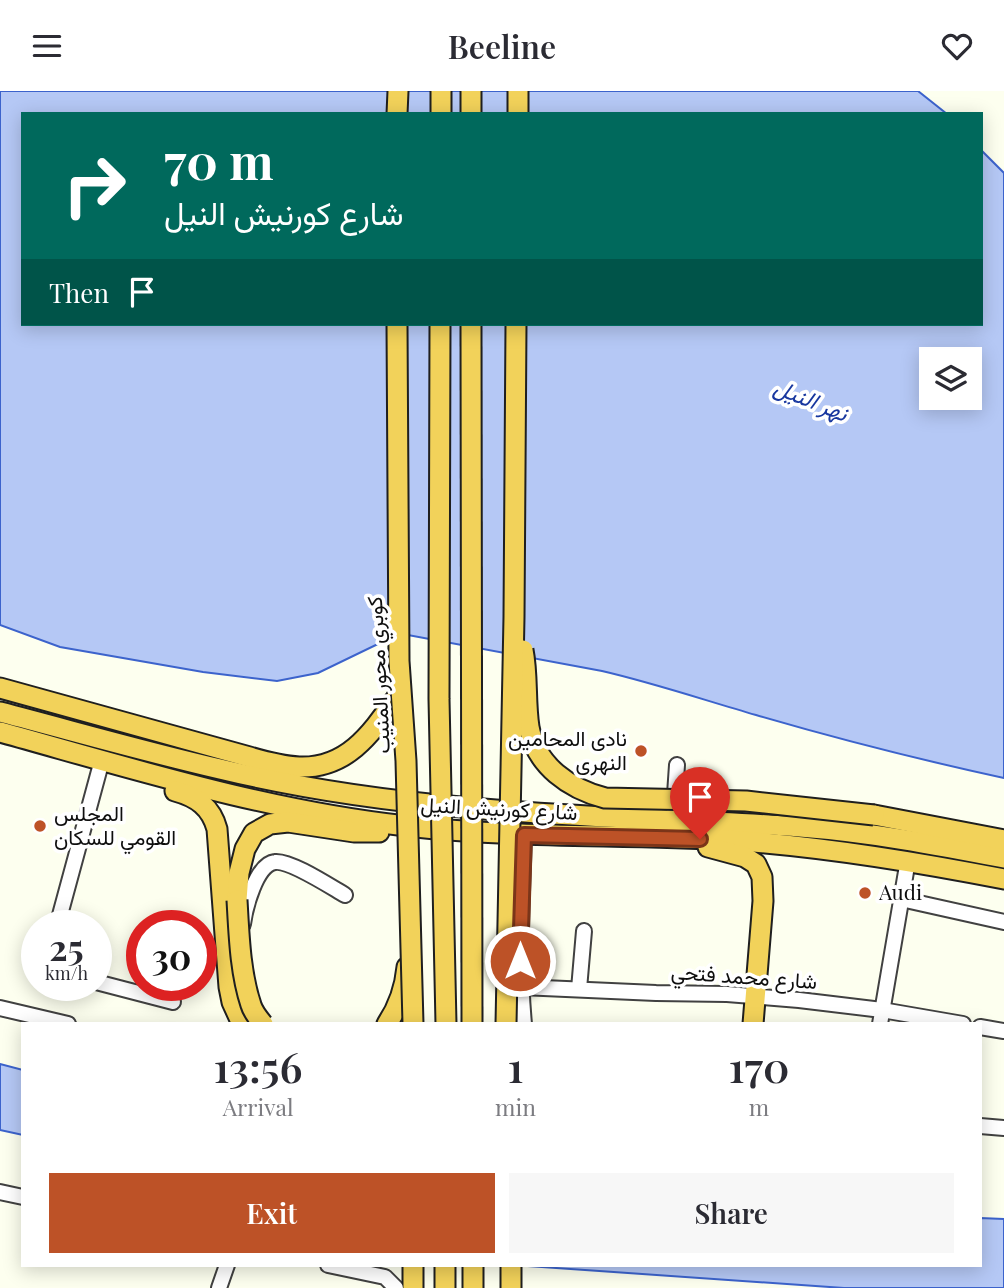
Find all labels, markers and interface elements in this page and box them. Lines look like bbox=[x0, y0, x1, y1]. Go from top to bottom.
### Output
text: Beeline bbox=[448, 24, 556, 67]
icon: menu bbox=[28, 27, 66, 65]
icon: heart bbox=[938, 27, 976, 65]
text: 70 m bbox=[164, 127, 274, 192]
icon: right bbox=[49, 140, 140, 231]
text: شارع كورنيش النيل bbox=[164, 190, 403, 233]
icon: arrive bbox=[123, 273, 161, 311]
text: Then bbox=[49, 275, 109, 310]
map controls bbox=[919, 347, 982, 410]
button: layers bbox=[919, 347, 982, 410]
water label: نهر النيل bbox=[770, 370, 854, 429]
street label: كوبري محور المنيب bbox=[359, 595, 400, 754]
place label: نادى المحامين النهرى bbox=[508, 723, 627, 776]
marker: نادى المحامين النهرى bbox=[633, 743, 649, 759]
pin bbox=[670, 767, 730, 839]
icon: arrive bbox=[681, 778, 719, 816]
street label: شارع كورنيش النيل bbox=[420, 789, 578, 827]
place label: المجلس القومي للسكان bbox=[54, 798, 176, 855]
marker: المجلس القومي للسكان bbox=[32, 818, 48, 834]
place label: Audi bbox=[878, 877, 922, 905]
marker: Audi bbox=[857, 885, 873, 901]
speed limit sign: 30 bbox=[126, 910, 217, 1001]
text: 25 bbox=[49, 923, 84, 970]
position arrow bbox=[483, 924, 557, 998]
street label: شارع محمد فتحي bbox=[670, 956, 818, 999]
text: km/h bbox=[45, 961, 88, 985]
text: 13:56 bbox=[214, 1038, 303, 1094]
text: 1 bbox=[508, 1038, 524, 1094]
text: 170 bbox=[729, 1038, 789, 1094]
text: Arrival bbox=[223, 1091, 293, 1122]
text: min bbox=[495, 1091, 536, 1122]
text: m bbox=[749, 1091, 769, 1122]
button: Exit bbox=[49, 1173, 495, 1253]
button: Share bbox=[509, 1173, 954, 1253]

